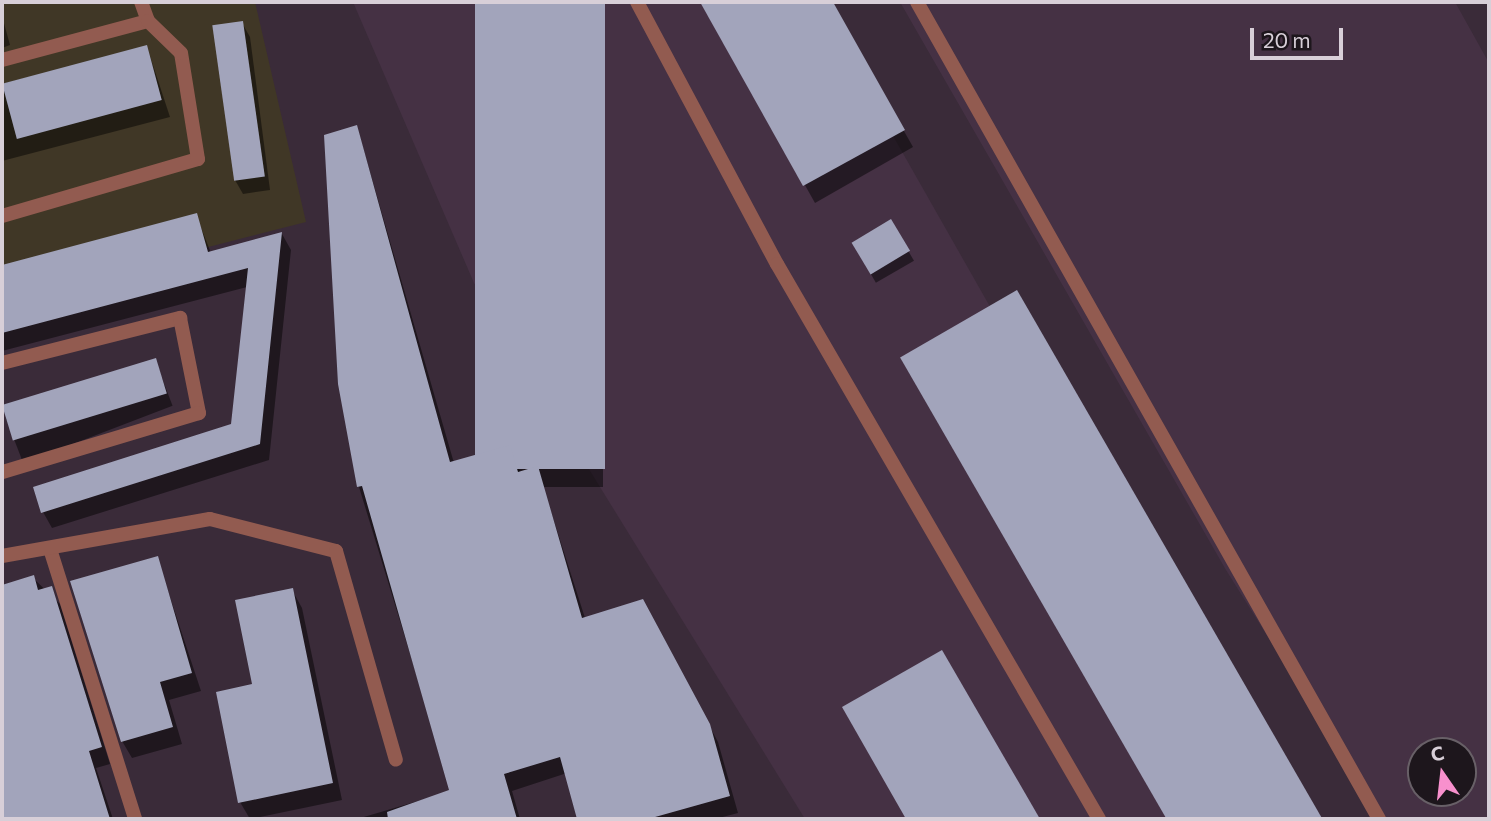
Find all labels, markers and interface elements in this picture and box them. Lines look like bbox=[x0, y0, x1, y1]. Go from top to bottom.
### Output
scale bar bbox=[1253, 14, 1346, 58]
text: 20 m bbox=[1263, 27, 1311, 52]
north arrow bbox=[1407, 737, 1477, 807]
text: С bbox=[1428, 740, 1446, 766]

